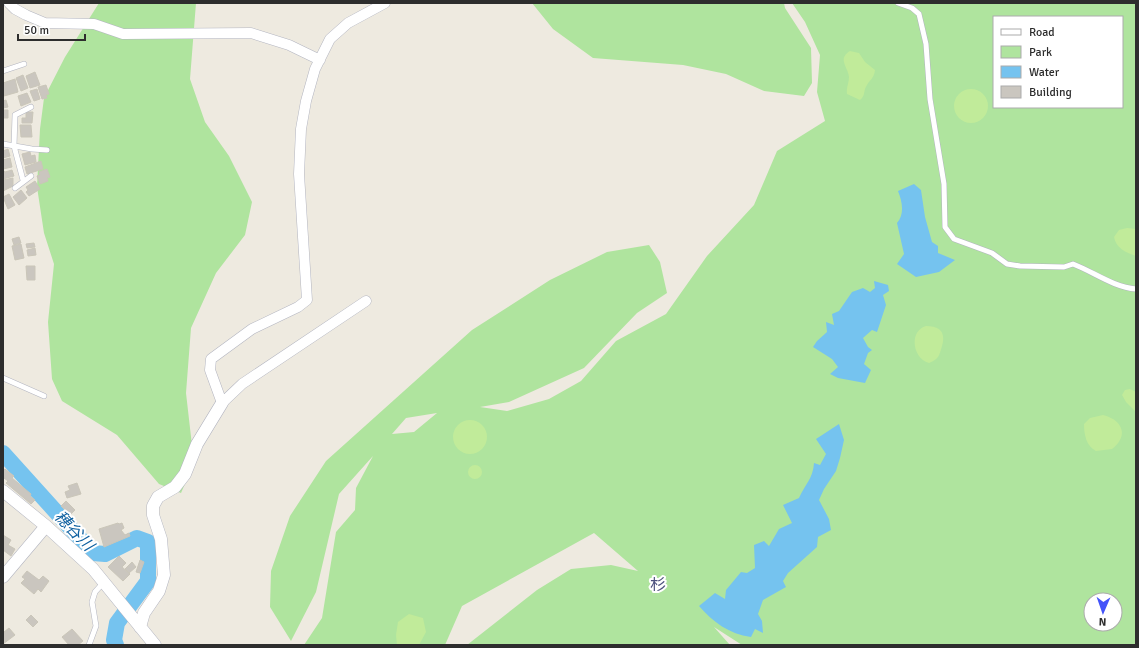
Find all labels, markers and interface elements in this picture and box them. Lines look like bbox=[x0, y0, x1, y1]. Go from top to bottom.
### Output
scale bar bbox=[18, 16, 85, 42]
legend bbox=[993, 16, 1123, 108]
text: 50 m bbox=[24, 23, 49, 38]
text: Road bbox=[1029, 25, 1055, 40]
text: Park bbox=[1029, 45, 1052, 60]
text: Water bbox=[1029, 65, 1060, 80]
text: Building bbox=[1029, 85, 1072, 100]
water label: 穂谷川 bbox=[50, 507, 99, 557]
district label: 杉 bbox=[650, 575, 666, 595]
north arrow bbox=[1083, 592, 1123, 632]
text: N bbox=[1099, 615, 1107, 628]

